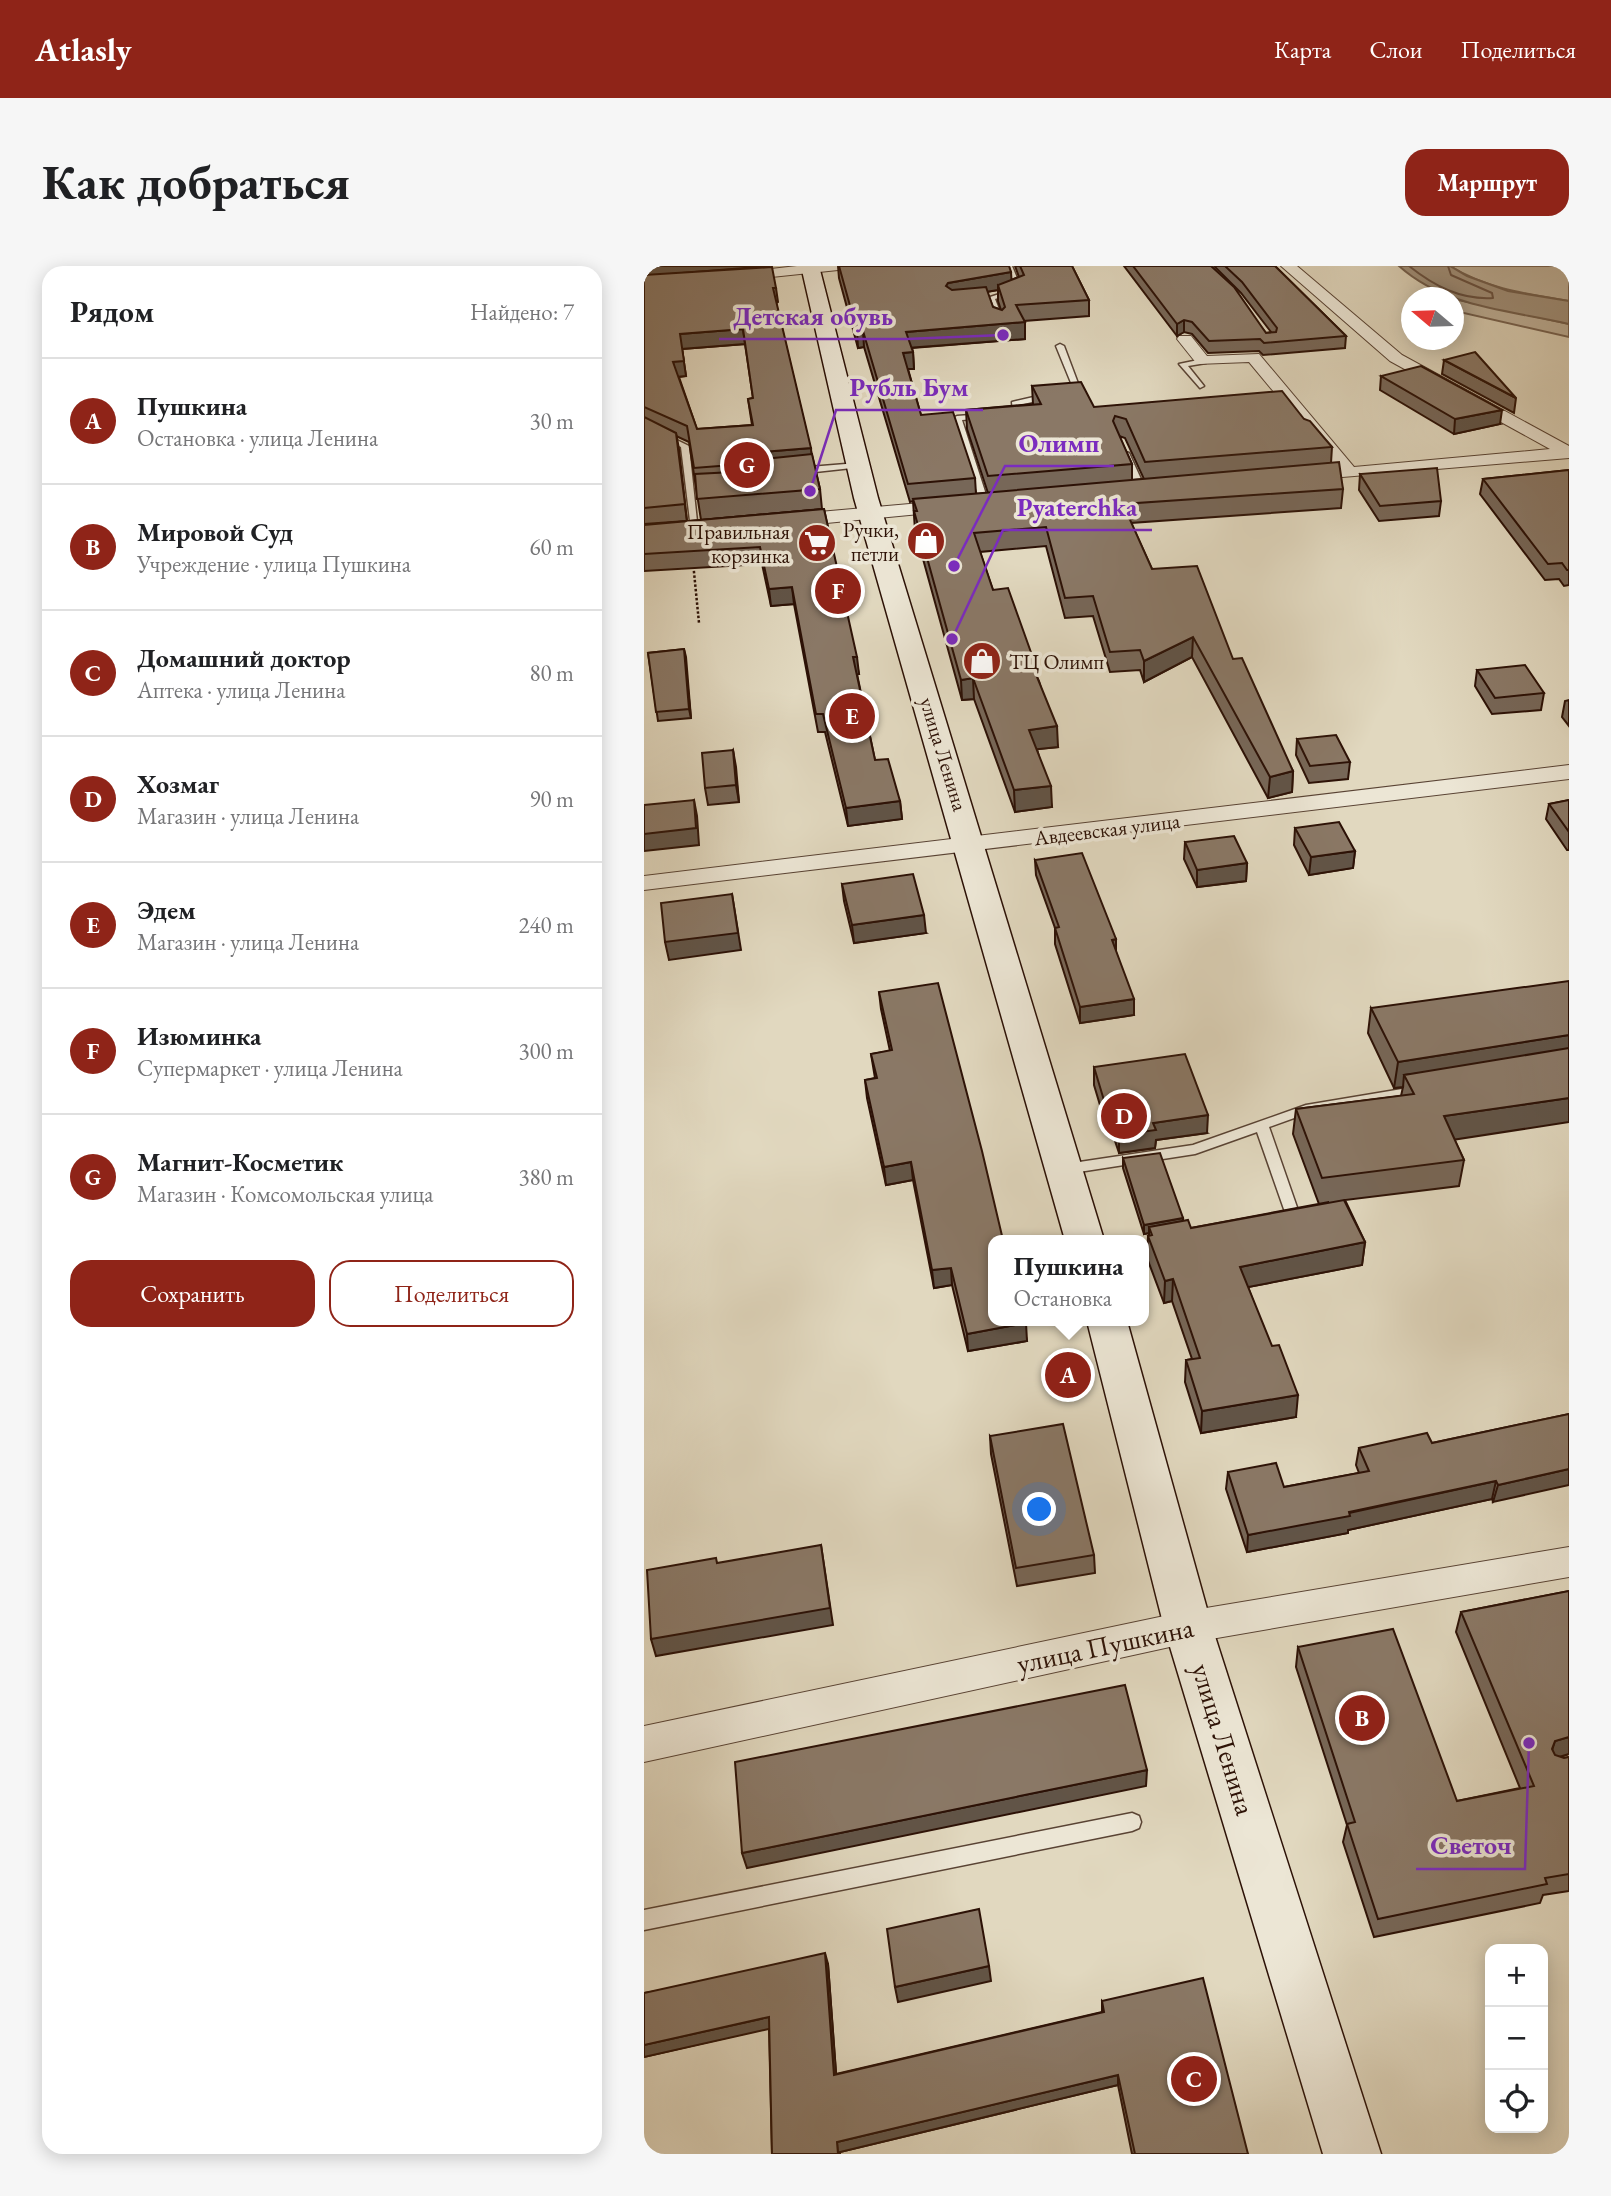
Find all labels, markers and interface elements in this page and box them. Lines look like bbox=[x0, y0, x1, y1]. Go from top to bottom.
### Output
text: Atlasly bbox=[35, 28, 132, 71]
text: Карта bbox=[1274, 34, 1331, 65]
text: Слои bbox=[1369, 34, 1423, 65]
text: Поделиться bbox=[1461, 34, 1576, 65]
button: Маршрут bbox=[1405, 149, 1569, 216]
text: Как добраться bbox=[42, 150, 350, 214]
north arrow bbox=[1401, 287, 1464, 350]
text: Рядом bbox=[70, 292, 154, 331]
callout: Детская обувь bbox=[719, 292, 907, 339]
text: Найдено: 7 bbox=[470, 297, 574, 327]
text: Детская обувь bbox=[733, 299, 893, 333]
callout: Рубль Бум bbox=[836, 363, 983, 410]
text: Рубль Бум bbox=[850, 370, 969, 404]
text: Пушкина bbox=[137, 389, 247, 423]
text: A bbox=[85, 406, 101, 436]
text: 30 m bbox=[529, 406, 574, 436]
callout: Олимп bbox=[1005, 419, 1114, 466]
text: Остановка · улица Ленина bbox=[137, 423, 378, 453]
text: Олимп bbox=[1019, 426, 1100, 460]
pin: G bbox=[724, 439, 770, 491]
callout: Pyaterchka bbox=[1003, 483, 1152, 530]
text: Pyaterchka bbox=[1017, 490, 1138, 524]
text: Мировой Суд bbox=[137, 515, 293, 549]
place label: Ручки, петли bbox=[843, 516, 899, 567]
place label: Правильная корзинка bbox=[687, 518, 791, 569]
shop icon: Ручки, петли bbox=[905, 520, 947, 562]
supermarket icon: Правильная корзинка bbox=[796, 522, 838, 564]
text: B bbox=[86, 532, 100, 562]
text: 60 m bbox=[529, 532, 574, 562]
text: Учреждение · улица Пушкина bbox=[137, 549, 411, 579]
pin: F bbox=[815, 565, 861, 617]
shop icon: ТЦ Олимп bbox=[961, 640, 1003, 682]
text: Домашний доктор bbox=[137, 641, 351, 675]
place label: ТЦ Олимп bbox=[1009, 648, 1104, 675]
text: C bbox=[85, 658, 101, 688]
text: 80 m bbox=[529, 658, 574, 688]
text: Аптека · улица Ленина bbox=[137, 675, 345, 705]
pin: E bbox=[829, 690, 875, 742]
street label: улица Ленина bbox=[914, 694, 974, 815]
text: Хозмаг bbox=[137, 767, 219, 801]
text: D bbox=[84, 784, 102, 814]
text: 90 m bbox=[529, 784, 574, 814]
text: Магазин · улица Ленина bbox=[137, 801, 359, 831]
street label: Авдеевская улица bbox=[1032, 807, 1182, 851]
text: Эдем bbox=[137, 893, 196, 927]
text: E bbox=[86, 910, 100, 940]
text: 240 m bbox=[518, 910, 574, 940]
text: Магазин · улица Ленина bbox=[137, 927, 359, 957]
text: Изюминка bbox=[137, 1019, 262, 1053]
text: F bbox=[87, 1036, 99, 1066]
text: 300 m bbox=[518, 1036, 574, 1066]
text: Супермаркет · улица Ленина bbox=[137, 1053, 403, 1083]
pin: D bbox=[1101, 1090, 1147, 1142]
text: Магнит-Косметик bbox=[137, 1145, 344, 1179]
text: G bbox=[85, 1162, 101, 1192]
text: 380 m bbox=[518, 1162, 574, 1192]
text: Магазин · Комсомольская улица bbox=[137, 1179, 434, 1209]
popup bbox=[988, 1235, 1149, 1326]
text: Пушкина bbox=[1013, 1249, 1124, 1283]
button: Сохранить bbox=[70, 1260, 315, 1327]
button: Поделиться bbox=[329, 1260, 574, 1327]
text: Остановка bbox=[1013, 1283, 1112, 1313]
pin: A bbox=[1045, 1349, 1091, 1401]
your location bbox=[1022, 1492, 1056, 1526]
street label: улица Пушкина bbox=[1013, 1609, 1197, 1681]
street label: улица Ленина bbox=[1184, 1659, 1264, 1820]
pin: B bbox=[1339, 1692, 1385, 1744]
callout: Светоч bbox=[1416, 1822, 1525, 1869]
text: Светоч bbox=[1430, 1828, 1512, 1862]
map controls bbox=[1485, 1944, 1548, 2133]
button: + bbox=[1485, 1944, 1548, 2007]
button: − bbox=[1485, 2007, 1548, 2070]
pin: C bbox=[1171, 2053, 1217, 2105]
button: locate bbox=[1485, 2070, 1548, 2133]

